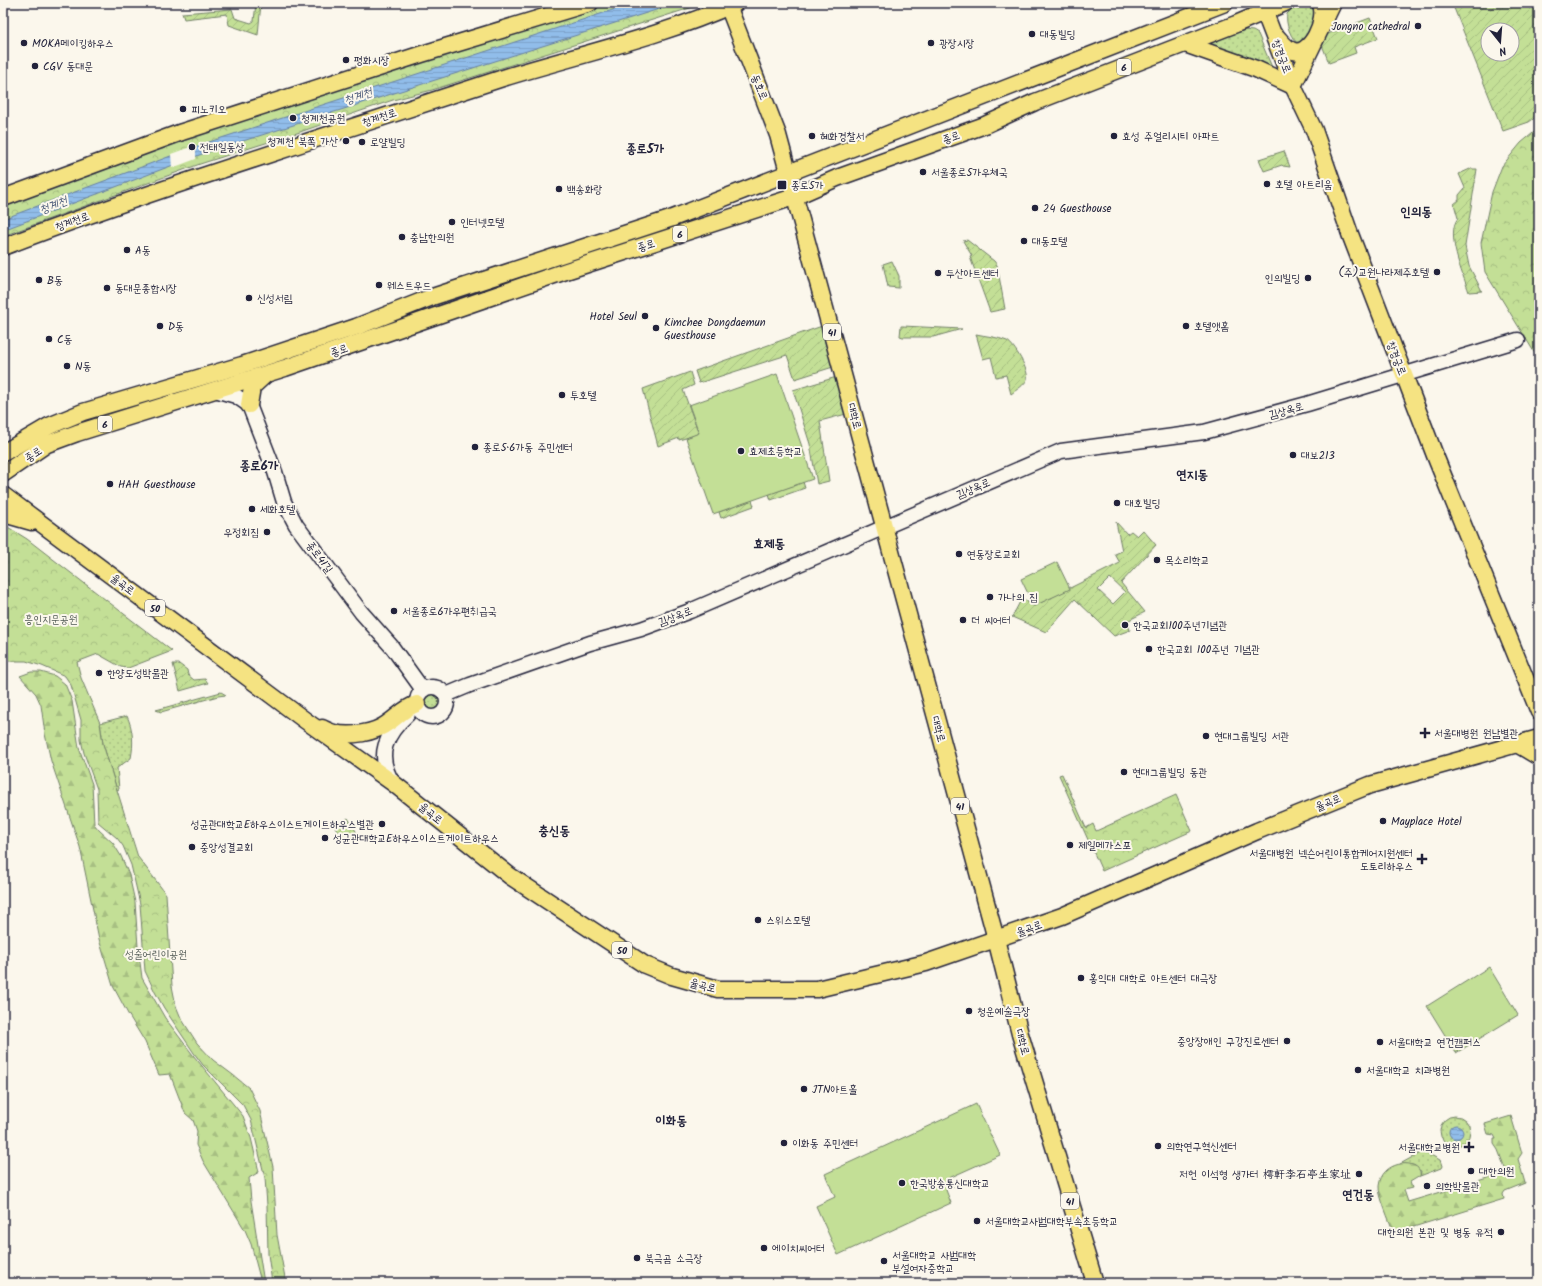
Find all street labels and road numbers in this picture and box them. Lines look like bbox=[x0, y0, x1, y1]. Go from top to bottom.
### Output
street label: 창경궁로 bbox=[1266, 37, 1296, 76]
road number: 6 bbox=[1117, 59, 1131, 75]
street label: 동호로 bbox=[746, 72, 772, 103]
street label: 청계천로 bbox=[360, 104, 399, 132]
street label: 종로 bbox=[940, 127, 963, 149]
street label: 청계천로 bbox=[53, 207, 92, 236]
road number: 6 bbox=[673, 226, 687, 242]
street label: 종로 bbox=[635, 235, 658, 257]
road number: 41 bbox=[823, 324, 841, 340]
street label: 창경궁로 bbox=[1381, 339, 1411, 378]
street label: 종로 bbox=[328, 340, 351, 362]
street label: 김상옥로 bbox=[1267, 398, 1306, 424]
street label: 대학로 bbox=[842, 401, 866, 432]
road number: 6 bbox=[98, 416, 112, 432]
street label: 종로 bbox=[21, 442, 46, 467]
street label: 김상옥로 bbox=[954, 474, 993, 504]
street label: 종로41길 bbox=[301, 538, 337, 578]
street label: 율곡로 bbox=[106, 570, 139, 600]
road number: 50 bbox=[145, 600, 165, 616]
street label: 김상옥로 bbox=[656, 602, 695, 632]
street label: 대학로 bbox=[926, 714, 950, 745]
street label: 율곡로 bbox=[1313, 790, 1344, 816]
street label: 율곡로 bbox=[414, 798, 446, 829]
road number: 41 bbox=[951, 798, 969, 814]
street label: 율곡로 bbox=[1014, 916, 1045, 942]
road number: 50 bbox=[612, 942, 632, 958]
street label: 율곡로 bbox=[688, 974, 718, 998]
street label: 대학로 bbox=[1010, 1027, 1034, 1058]
road number: 41 bbox=[1061, 1193, 1079, 1209]

